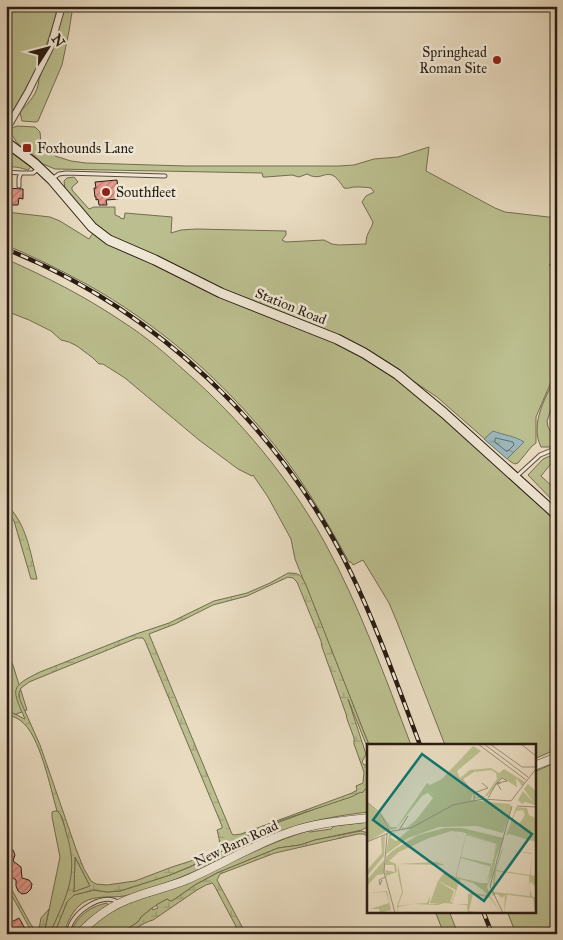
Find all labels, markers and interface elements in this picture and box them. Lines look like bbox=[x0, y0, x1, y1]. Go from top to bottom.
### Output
north arrow bbox=[22, 22, 72, 72]
text: N bbox=[48, 31, 69, 51]
place label: Springhead Roman Site bbox=[419, 44, 487, 77]
marker: Springhead Roman Site bbox=[491, 54, 503, 66]
place label: Foxhounds Lane bbox=[37, 140, 134, 157]
marker: Foxhounds Lane bbox=[21, 142, 33, 154]
place label: Southfleet bbox=[116, 184, 176, 201]
marker: Southfleet bbox=[100, 186, 112, 198]
street label: Station Road bbox=[253, 284, 329, 328]
inset map bbox=[367, 744, 536, 912]
street label: New Barn Road bbox=[192, 817, 281, 870]

